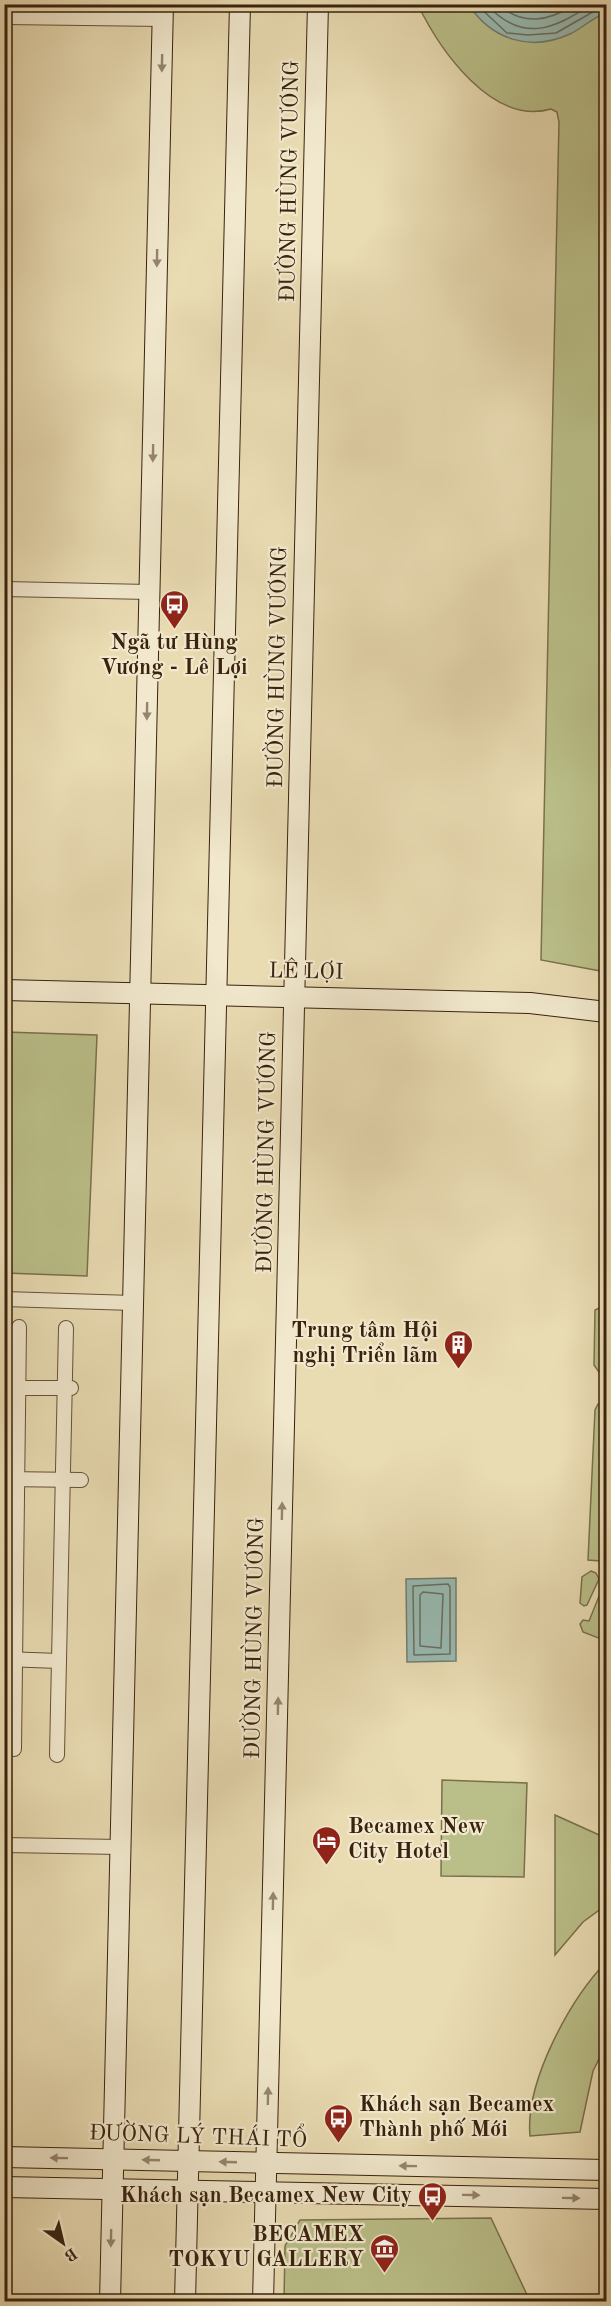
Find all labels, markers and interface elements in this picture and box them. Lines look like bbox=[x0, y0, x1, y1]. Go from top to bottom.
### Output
one-way arrow bbox=[157, 53, 166, 72]
street label: ĐƯỜNG HÙNG VƯƠNG bbox=[273, 60, 303, 302]
one-way arrow bbox=[153, 248, 162, 267]
one-way arrow bbox=[148, 443, 157, 462]
street label: ĐƯỜNG HÙNG VƯƠNG bbox=[261, 546, 291, 788]
bus stop icon: Ngã tư Hùng Vương - Lê Lợi bbox=[158, 588, 190, 630]
place label: Ngã tư Hùng Vương - Lê Lợi bbox=[100, 632, 248, 679]
one-way arrow bbox=[142, 701, 151, 720]
street label: LÊ LỢI bbox=[268, 957, 344, 984]
street label: ĐƯỜNG HÙNG VƯƠNG bbox=[250, 1031, 280, 1273]
place label: Trung tâm Hội nghị Triển lãm bbox=[291, 1320, 438, 1367]
building icon: Trung tâm Hội nghị Triển lãm bbox=[443, 1328, 475, 1370]
one-way arrow bbox=[277, 1502, 287, 1521]
street label: ĐƯỜNG HÙNG VƯƠNG bbox=[238, 1517, 268, 1759]
one-way arrow bbox=[273, 1697, 282, 1716]
place label: Becamex New City Hotel bbox=[348, 1816, 485, 1863]
hotel icon: Becamex New City Hotel bbox=[311, 1824, 343, 1866]
one-way arrow bbox=[268, 1892, 278, 1911]
one-way arrow bbox=[264, 2087, 273, 2106]
place label: Khách sạn Becamex Thành phố Mới bbox=[359, 2094, 554, 2141]
bus stop icon: Khách sạn Becamex Thành phố Mới bbox=[322, 2102, 354, 2144]
street label: ĐƯỜNG LÝ THÁI TỔ bbox=[88, 2115, 308, 2152]
one-way arrow bbox=[49, 2153, 68, 2163]
one-way arrow bbox=[142, 2155, 161, 2164]
one-way arrow bbox=[218, 2158, 237, 2167]
one-way arrow bbox=[398, 2161, 417, 2171]
bus stop icon: Khách sạn Becamex New City bbox=[417, 2180, 449, 2222]
place label: Khách sạn Becamex New City bbox=[120, 2185, 412, 2207]
one-way arrow bbox=[462, 2191, 481, 2200]
one-way arrow bbox=[561, 2193, 580, 2203]
north arrow bbox=[33, 2213, 93, 2273]
place label: BECAMEX TOKYU GALLERY bbox=[168, 2224, 364, 2271]
one-way arrow bbox=[106, 2228, 116, 2247]
museum icon: BECAMEX TOKYU GALLERY bbox=[369, 2232, 401, 2274]
text: B bbox=[61, 2244, 79, 2264]

